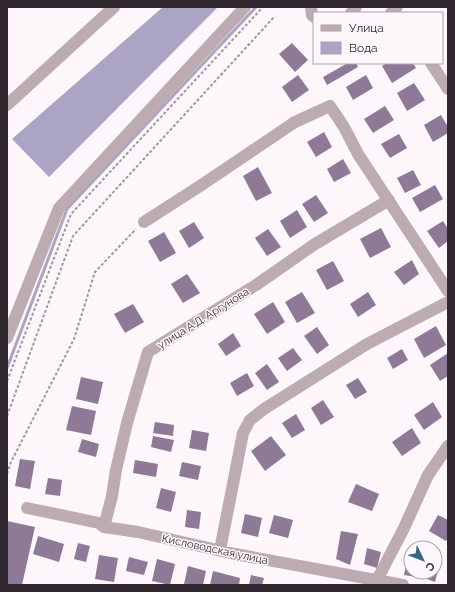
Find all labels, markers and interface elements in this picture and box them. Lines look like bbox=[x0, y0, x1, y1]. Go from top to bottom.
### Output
legend bbox=[313, 12, 443, 64]
text: Улица bbox=[349, 21, 384, 35]
text: Вода bbox=[349, 41, 378, 55]
street label: улица А.Д. Аргунова bbox=[155, 285, 251, 352]
street label: Кисловодская улица bbox=[161, 532, 269, 567]
north arrow bbox=[403, 540, 443, 580]
text: С bbox=[422, 559, 437, 574]

